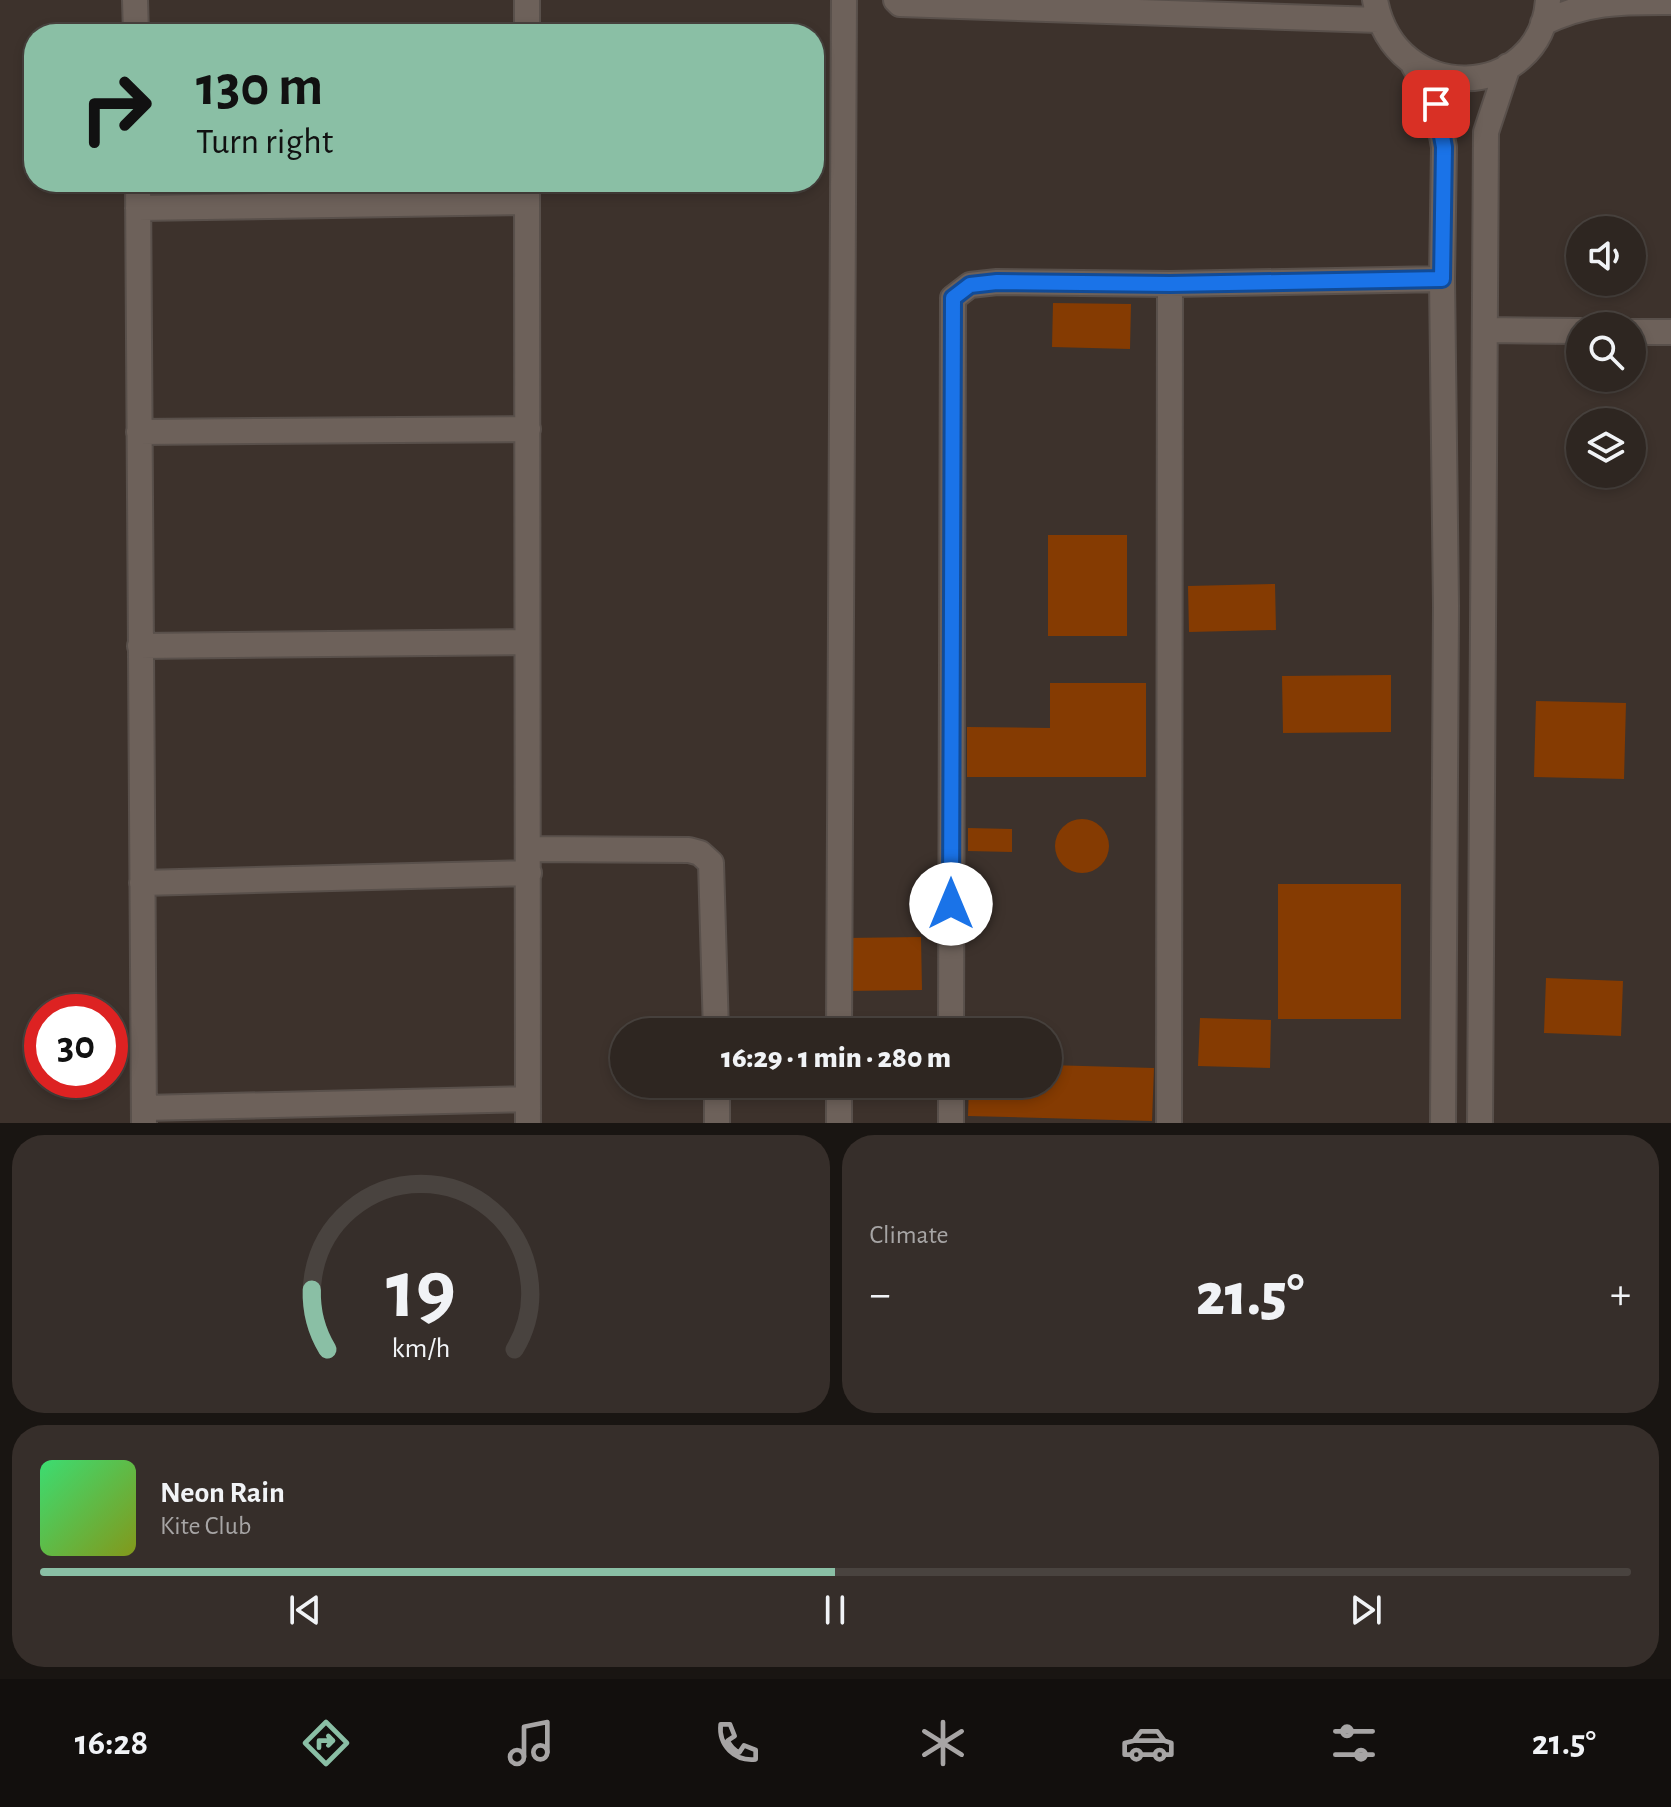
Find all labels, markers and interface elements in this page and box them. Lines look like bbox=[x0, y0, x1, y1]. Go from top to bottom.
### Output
icon: right bbox=[64, 56, 168, 160]
text: 130 m bbox=[196, 59, 323, 115]
pin bbox=[1402, 70, 1470, 138]
icon: arrive bbox=[1414, 82, 1458, 126]
text: Turn right bbox=[196, 124, 333, 160]
map controls bbox=[1566, 216, 1646, 488]
button: sound bbox=[1566, 216, 1646, 296]
button: search bbox=[1566, 312, 1646, 392]
button: layers bbox=[1566, 408, 1646, 488]
position arrow bbox=[909, 862, 993, 946]
speed limit sign: 30 bbox=[24, 994, 128, 1098]
text: 16:29 · 1 min · 280 m bbox=[721, 1043, 951, 1073]
text: Climate bbox=[870, 1222, 948, 1248]
text: 19 bbox=[386, 1249, 456, 1333]
text: 21.5° bbox=[1196, 1266, 1304, 1326]
text: − bbox=[870, 1273, 891, 1317]
text: + bbox=[1610, 1273, 1631, 1317]
text: km/h bbox=[391, 1334, 450, 1363]
text: Neon Rain bbox=[160, 1478, 285, 1508]
text: Kite Club bbox=[160, 1513, 251, 1539]
icon: previous bbox=[283, 1588, 327, 1632]
icon: pause bbox=[813, 1588, 857, 1632]
icon: next bbox=[1344, 1588, 1388, 1632]
icon: directions bbox=[298, 1715, 354, 1771]
icon: music bbox=[503, 1715, 559, 1771]
icon: phone bbox=[709, 1715, 765, 1771]
icon: climate bbox=[915, 1715, 971, 1771]
icon: car bbox=[1120, 1715, 1176, 1771]
icon: filters bbox=[1326, 1715, 1382, 1771]
text: 16:28 bbox=[75, 1725, 148, 1761]
text: 21.5° bbox=[1532, 1725, 1596, 1761]

